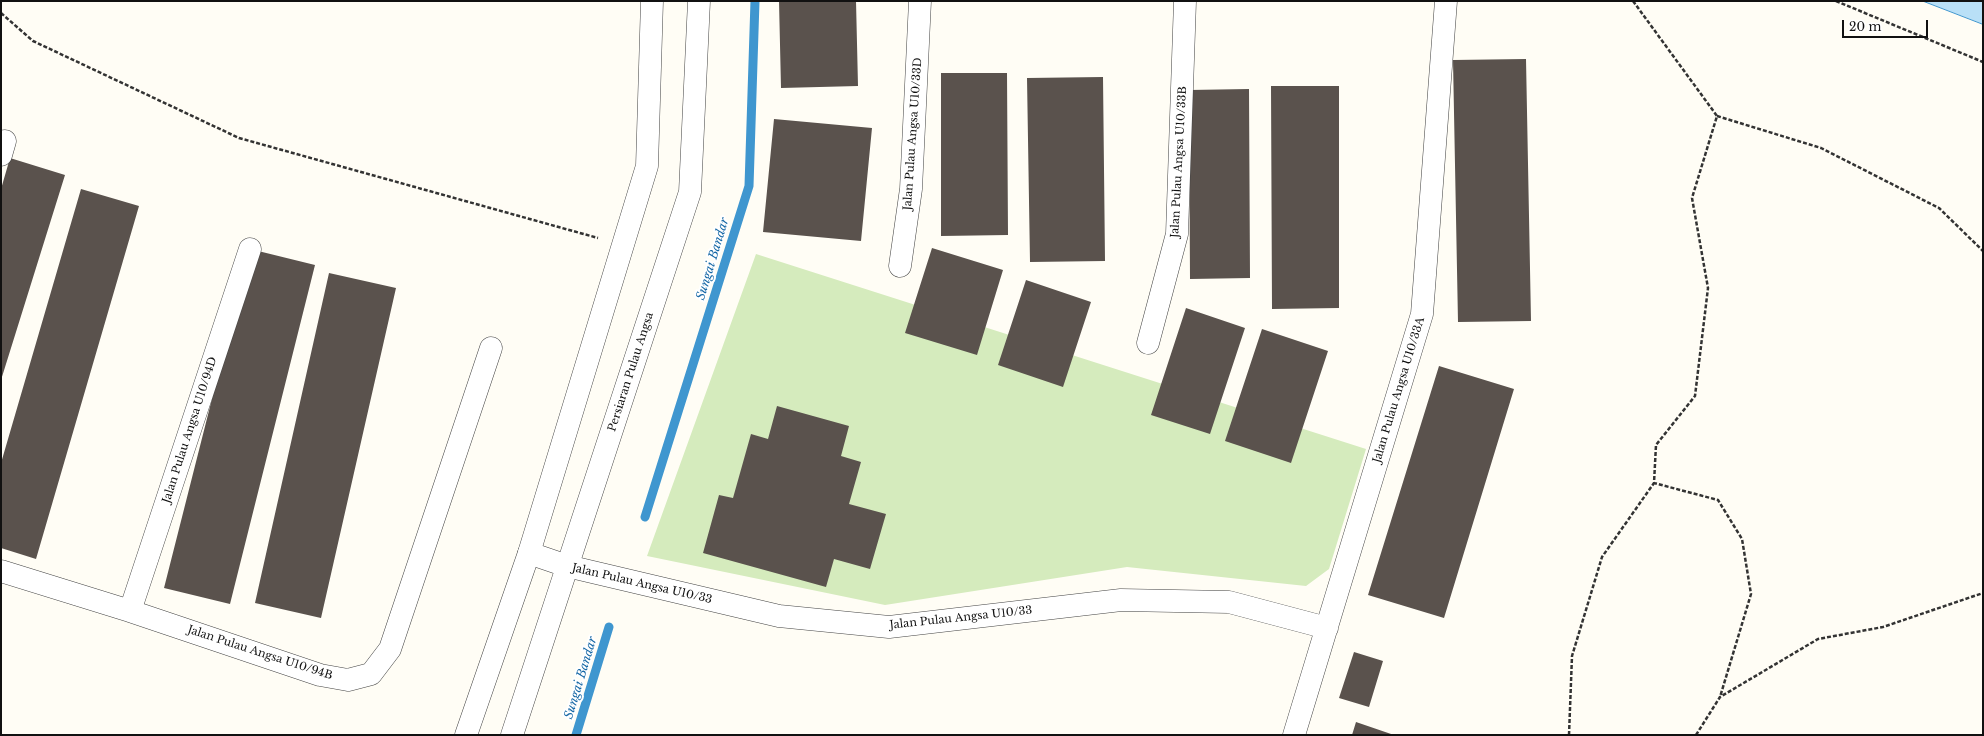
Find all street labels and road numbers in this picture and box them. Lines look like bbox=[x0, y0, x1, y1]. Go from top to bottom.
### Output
street label: Jalan Pulau Angsa U10/33D bbox=[901, 57, 925, 211]
street label: Jalan Pulau Angsa U10/33B bbox=[1168, 86, 1190, 238]
street label: Persiaran Pulau Angsa bbox=[605, 311, 657, 433]
street label: Jalan Pulau Angsa U10/33A bbox=[1370, 315, 1428, 465]
street label: Jalan Pulau Angsa U10/94D bbox=[160, 355, 220, 505]
street label: Jalan Pulau Angsa U10/33 bbox=[571, 561, 713, 607]
street label: Jalan Pulau Angsa U10/33 bbox=[889, 604, 1033, 632]
street label: Jalan Pulau Angsa U10/94B bbox=[186, 623, 334, 683]

